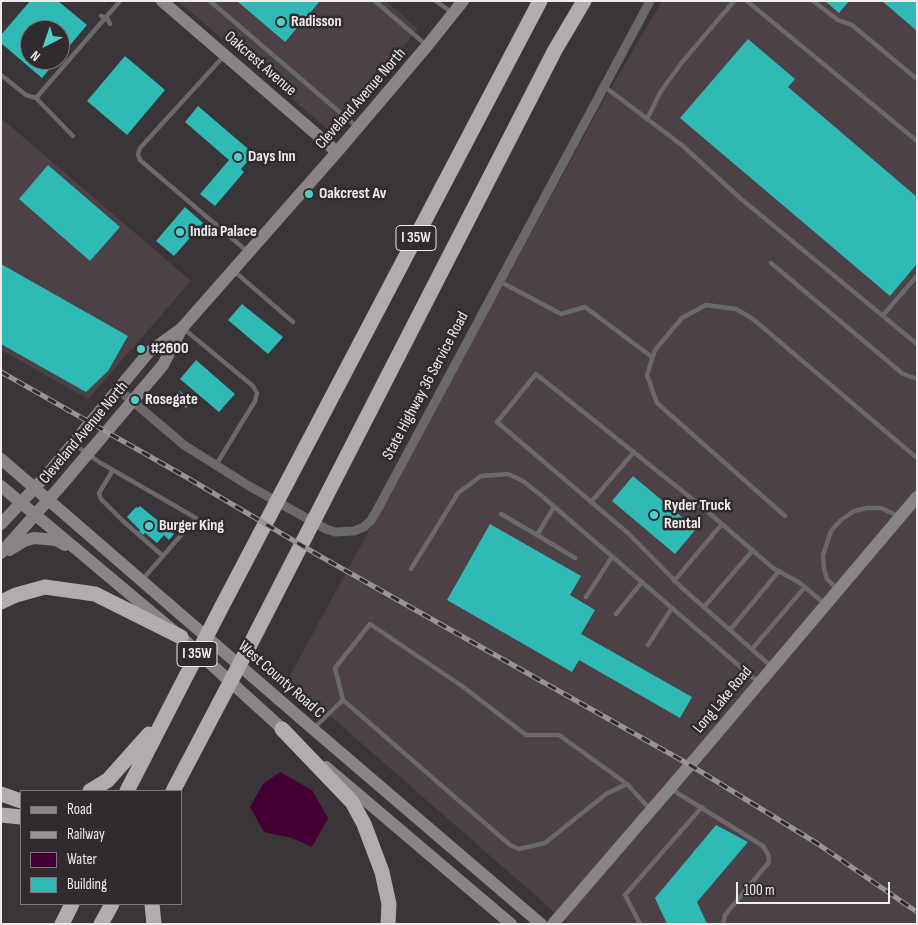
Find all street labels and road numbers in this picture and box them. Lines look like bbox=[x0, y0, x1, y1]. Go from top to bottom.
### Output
street label: Oakcrest Avenue bbox=[220, 28, 300, 100]
street label: Cleveland Avenue North bbox=[312, 45, 410, 153]
road number: I 35W bbox=[396, 226, 436, 250]
street label: State Highway 36 Service Road bbox=[379, 309, 473, 463]
street label: Cleveland Avenue North bbox=[36, 378, 132, 488]
street label: West County Road C bbox=[234, 637, 328, 723]
road number: I 35W bbox=[177, 642, 217, 666]
street label: Long Lake Road bbox=[689, 663, 757, 737]

